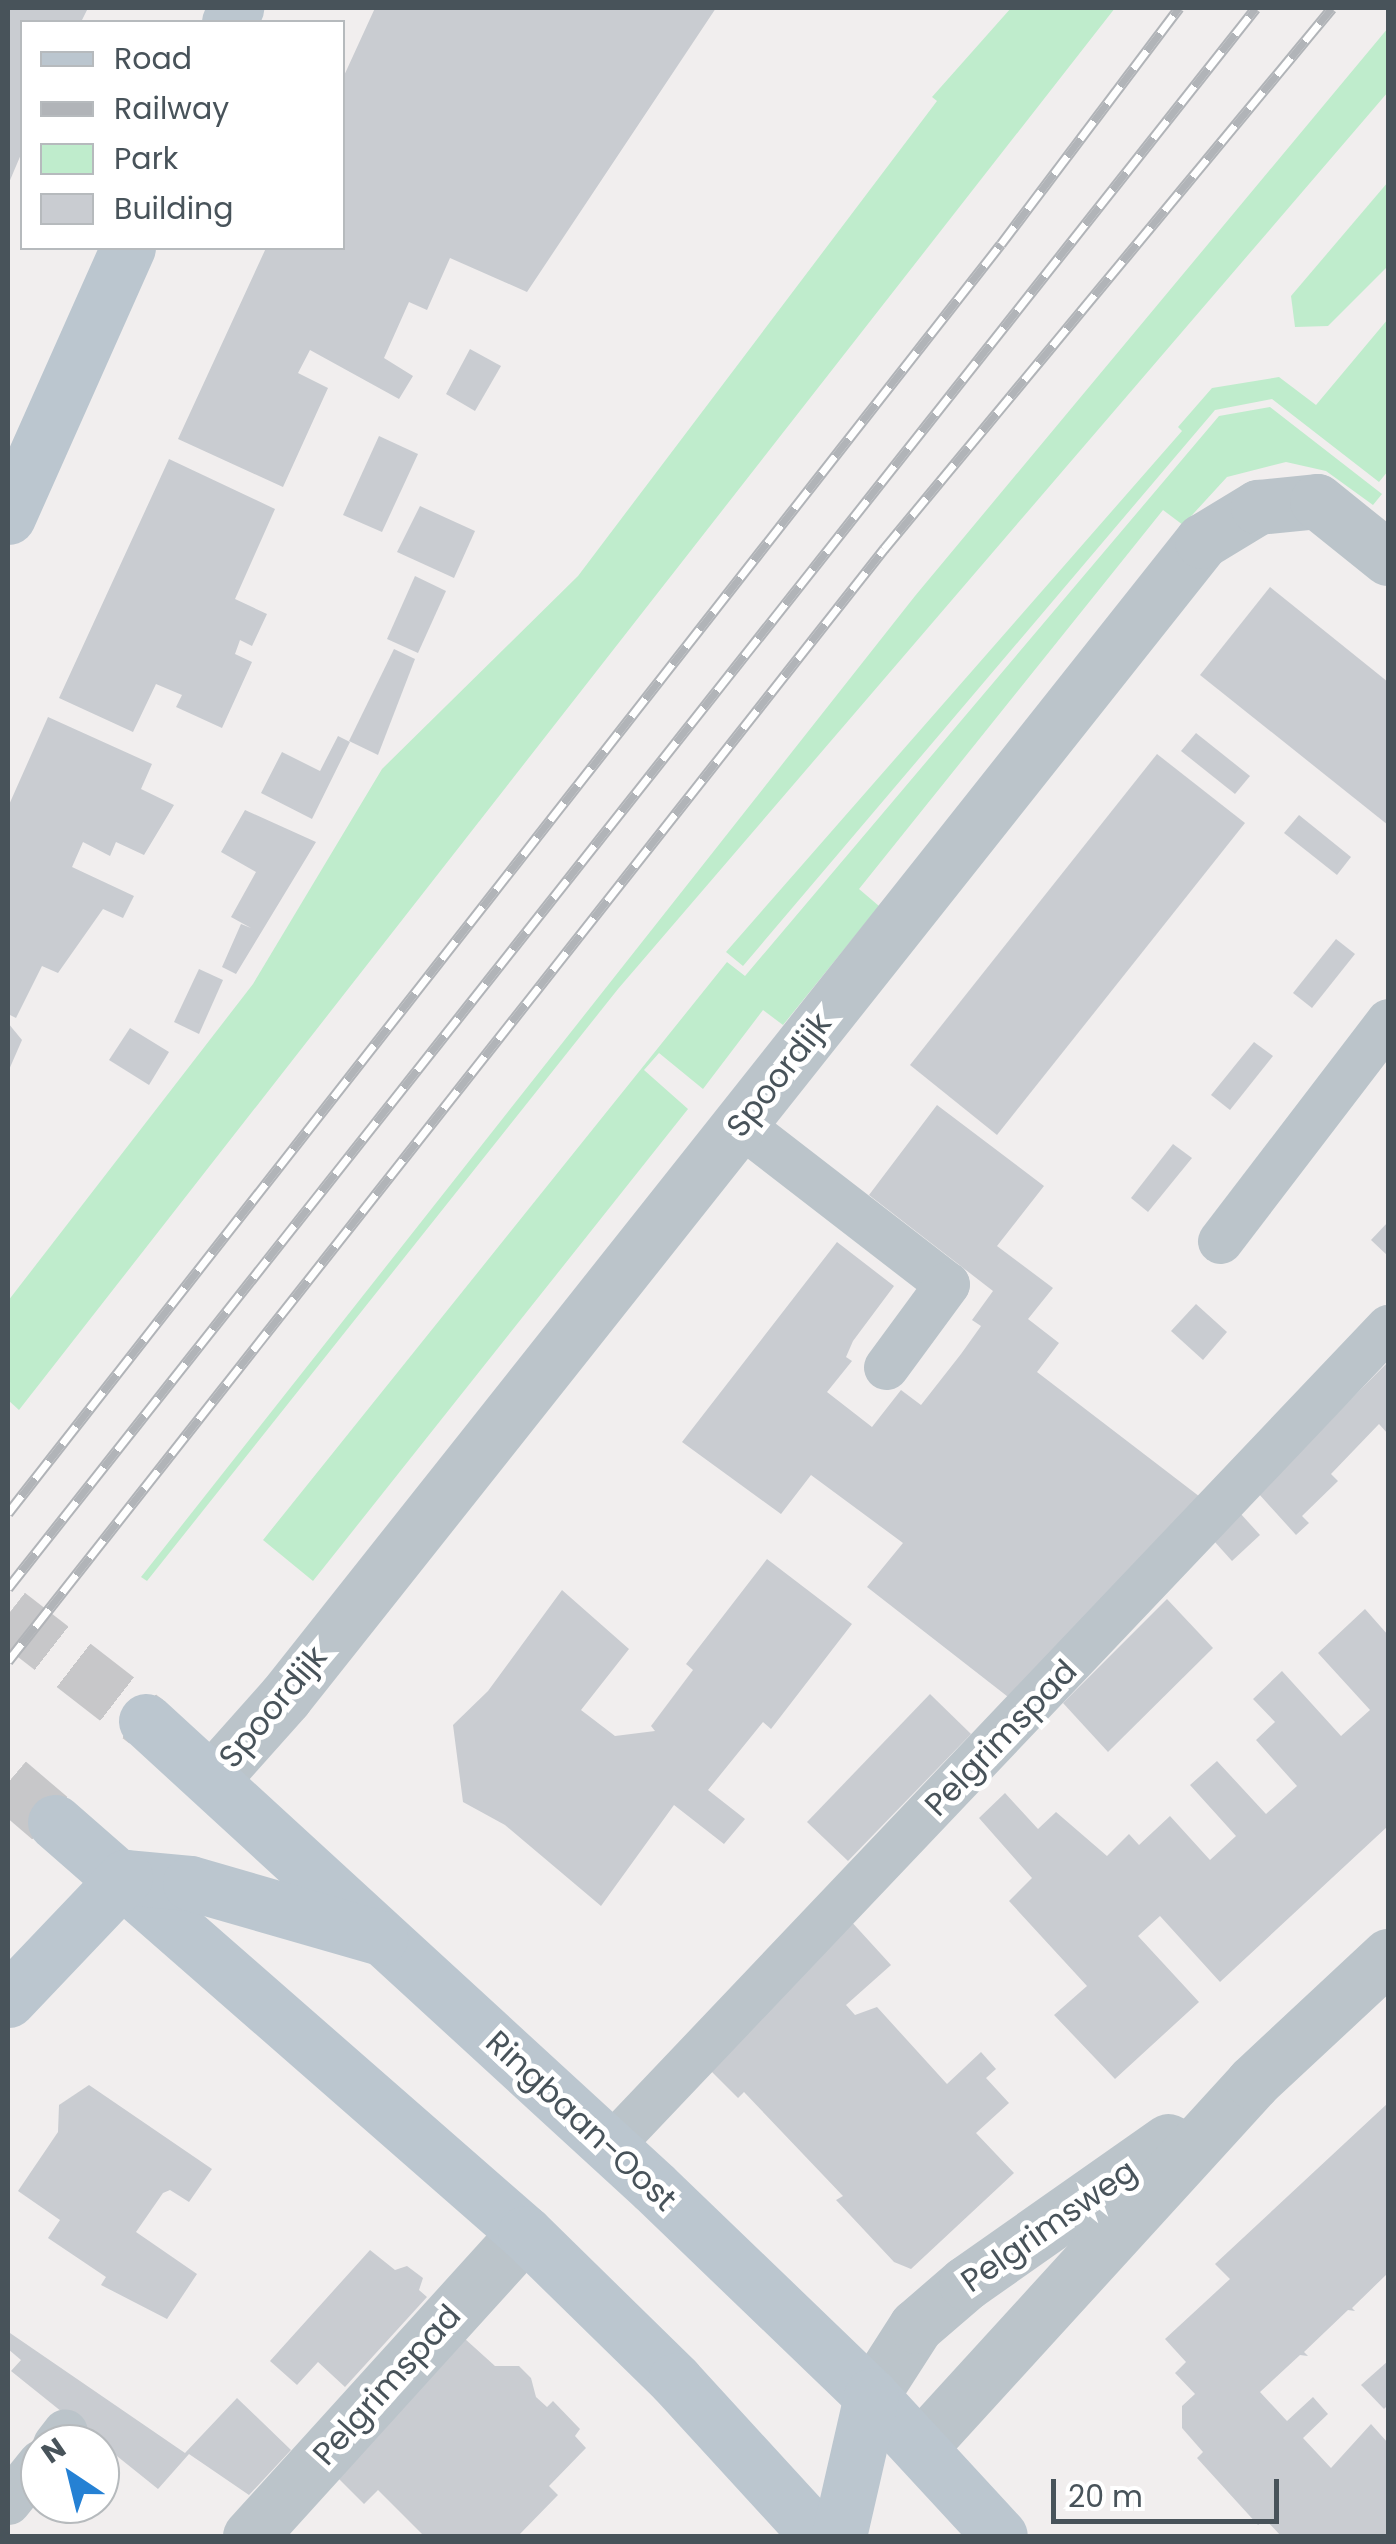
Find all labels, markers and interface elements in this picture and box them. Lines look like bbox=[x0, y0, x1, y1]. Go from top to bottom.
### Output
legend bbox=[20, 20, 345, 250]
text: Road bbox=[114, 37, 192, 80]
text: Railway bbox=[114, 87, 229, 130]
text: Park bbox=[114, 137, 178, 180]
text: Building bbox=[114, 187, 234, 230]
street label: Spoordijk bbox=[719, 1005, 839, 1145]
street label: Spoordijk bbox=[211, 1638, 335, 1776]
street label: Pelgrimspad bbox=[917, 1652, 1085, 1824]
street label: Ringbaan-Oost bbox=[478, 2023, 684, 2219]
street label: Pelgrimsweg bbox=[954, 2151, 1144, 2301]
street label: Pelgrimspad bbox=[305, 2297, 469, 2473]
north arrow bbox=[20, 2424, 120, 2524]
text: N bbox=[34, 2429, 73, 2473]
scale bar bbox=[1056, 2459, 1284, 2521]
text: 20 m bbox=[1068, 2475, 1143, 2518]

